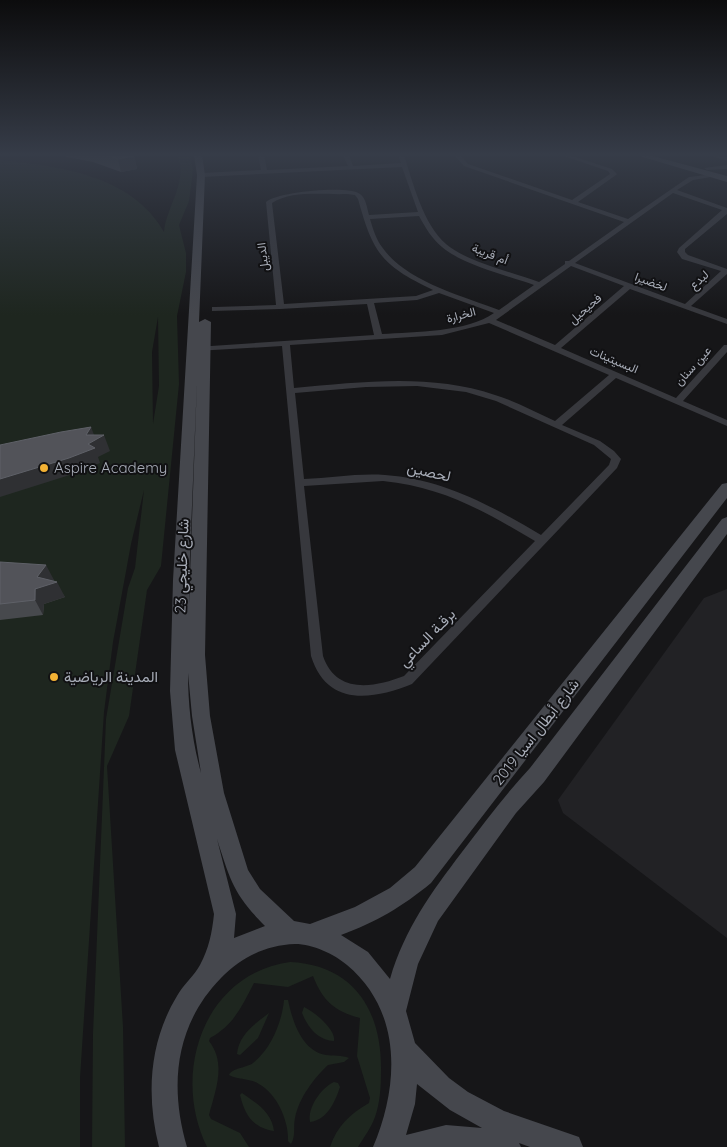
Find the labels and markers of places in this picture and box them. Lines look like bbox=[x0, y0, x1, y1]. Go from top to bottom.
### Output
place label: Aspire Academy bbox=[54, 458, 167, 477]
marker: Aspire Academy bbox=[38, 462, 50, 474]
place label: المدينة الرياضية bbox=[64, 667, 158, 686]
marker: المدينة الرياضية bbox=[48, 671, 60, 683]

